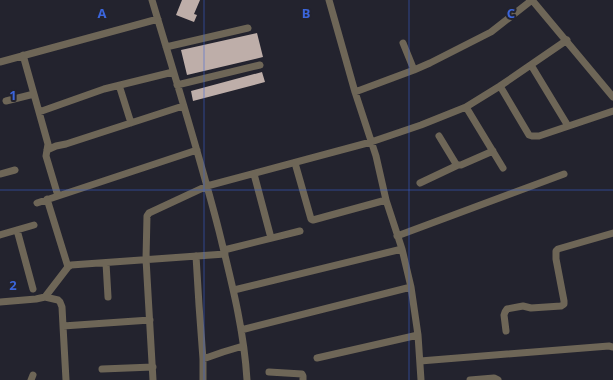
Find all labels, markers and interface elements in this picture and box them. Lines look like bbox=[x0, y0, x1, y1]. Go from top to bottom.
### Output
text: A bbox=[98, 4, 107, 22]
text: B bbox=[302, 4, 310, 22]
text: C bbox=[507, 4, 515, 22]
text: 1 bbox=[9, 86, 17, 104]
text: 2 bbox=[9, 276, 17, 294]

